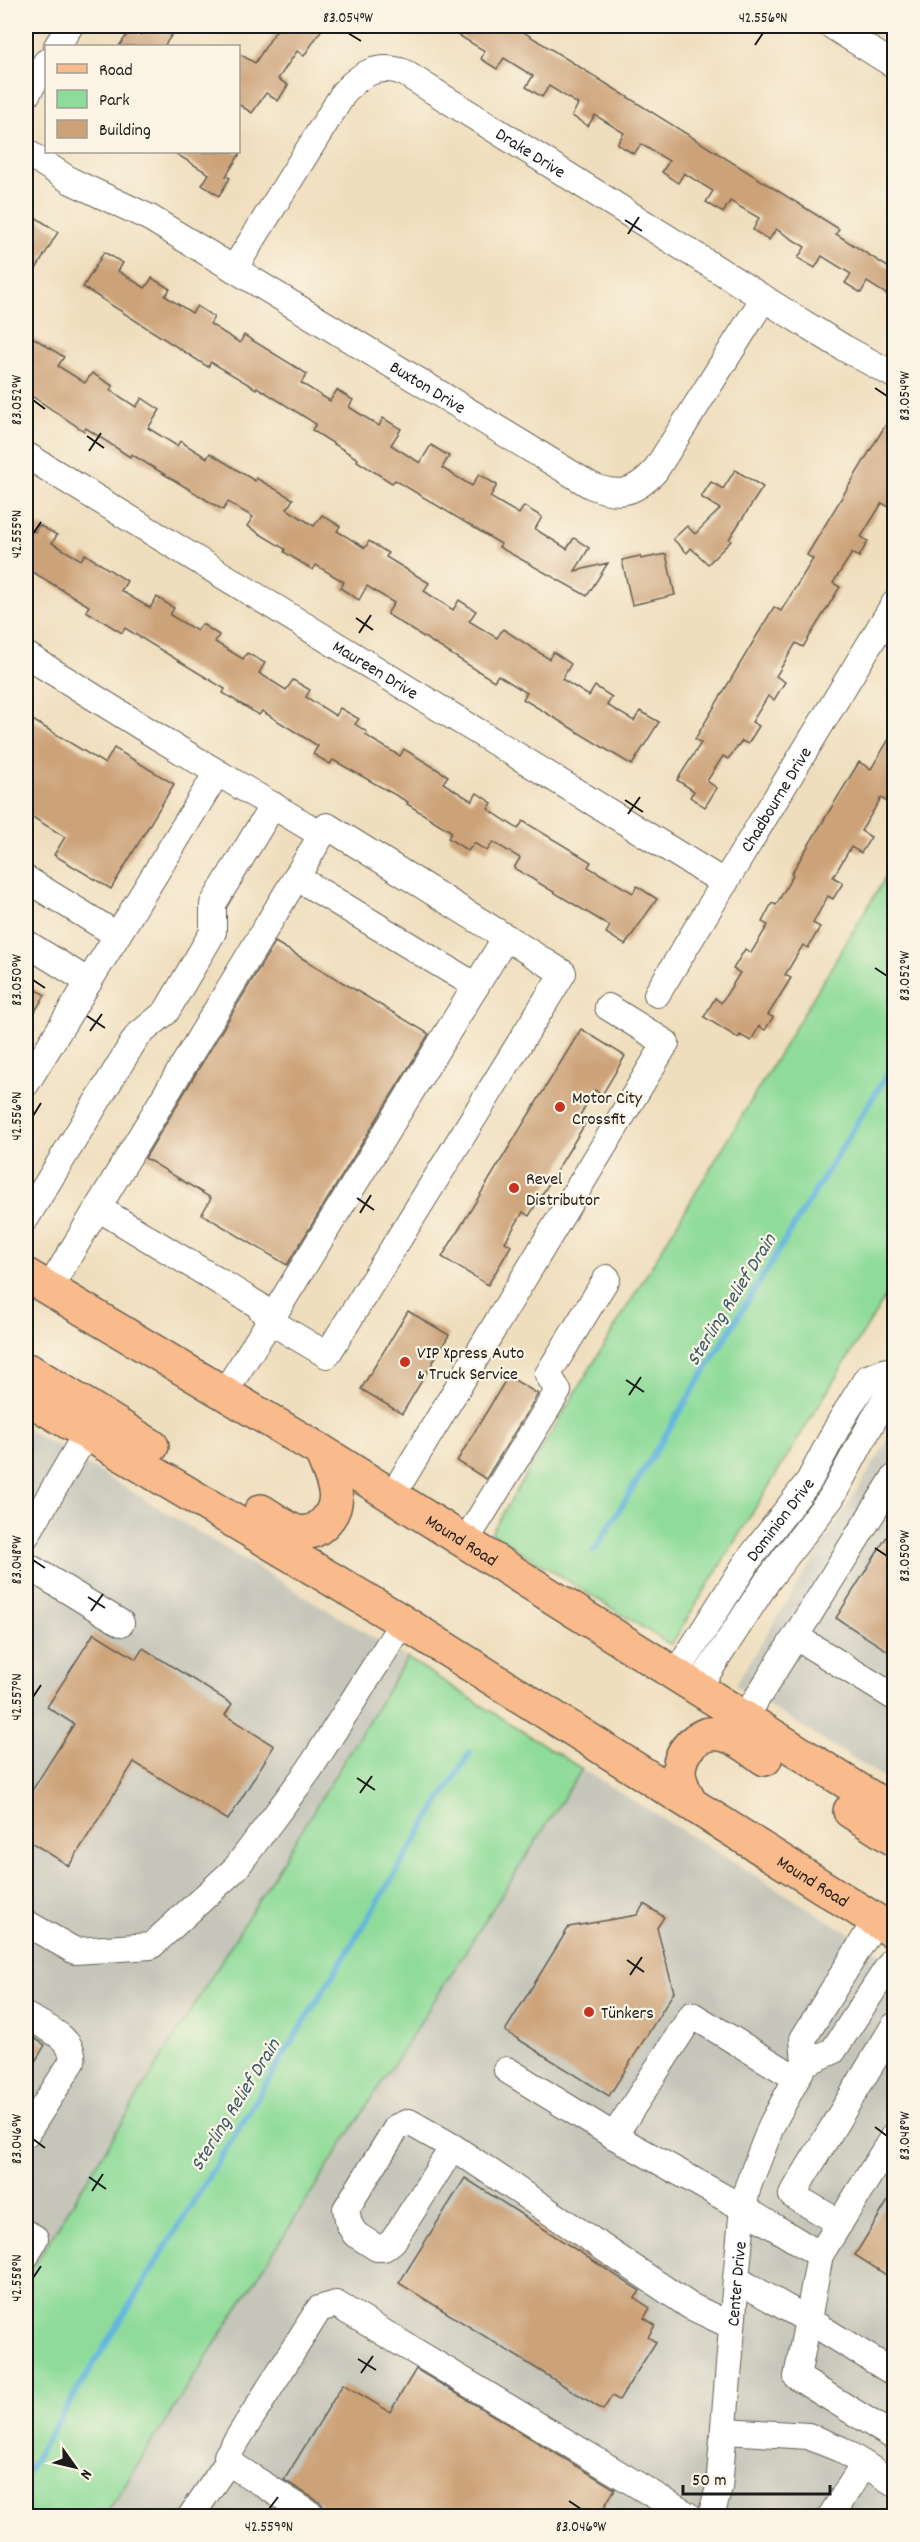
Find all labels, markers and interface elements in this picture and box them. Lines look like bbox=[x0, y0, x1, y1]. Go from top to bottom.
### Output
text: 83.054°W bbox=[323, 8, 373, 30]
text: 42.556°N bbox=[739, 8, 787, 30]
legend bbox=[45, 45, 240, 153]
text: Road bbox=[99, 59, 133, 84]
text: Park bbox=[99, 89, 130, 114]
text: Building bbox=[99, 119, 151, 144]
street label: Drake Drive bbox=[490, 123, 570, 186]
street label: Buxton Drive bbox=[384, 356, 470, 422]
text: 83.054°W bbox=[895, 371, 917, 421]
text: 83.052°W bbox=[7, 374, 29, 425]
text: 42.555°N bbox=[7, 510, 29, 558]
street label: Maureen Drive bbox=[327, 635, 422, 707]
street label: Chadbourne Drive bbox=[736, 743, 819, 858]
text: 83.052°W bbox=[895, 950, 917, 1001]
text: 83.050°W bbox=[7, 954, 29, 1006]
place label: Motor City Crossfit bbox=[572, 1087, 643, 1133]
text: 42.556°N bbox=[7, 1092, 29, 1140]
marker: Motor City Crossfit bbox=[553, 1100, 567, 1114]
place label: Revel Distributor bbox=[526, 1168, 600, 1214]
marker: Revel Distributor bbox=[507, 1181, 521, 1195]
water label: Sterling Relief Drain bbox=[681, 1229, 785, 1372]
place label: VIP Xpress Auto & Truck Service bbox=[417, 1342, 524, 1388]
marker: VIP Xpress Auto & Truck Service bbox=[398, 1355, 412, 1369]
street label: Dominion Drive bbox=[742, 1473, 822, 1568]
street label: Mound Road bbox=[420, 1510, 501, 1574]
text: 83.050°W bbox=[895, 1530, 917, 1582]
text: 83.048°W bbox=[7, 1535, 29, 1585]
text: 42.557°N bbox=[7, 1673, 29, 1721]
street label: Mound Road bbox=[771, 1851, 853, 1915]
place label: Tünkers bbox=[601, 2002, 654, 2027]
marker: Tünkers bbox=[582, 2005, 596, 2019]
water label: Sterling Relief Drain bbox=[185, 2034, 289, 2177]
text: 83.048°W bbox=[895, 2111, 917, 2161]
text: 83.046°W bbox=[7, 2113, 29, 2164]
street label: Center Drive bbox=[722, 2240, 755, 2328]
text: 42.558°N bbox=[7, 2254, 29, 2302]
north arrow bbox=[45, 2437, 105, 2497]
scale bar bbox=[683, 2458, 830, 2496]
text: N bbox=[74, 2464, 97, 2484]
text: 50 m bbox=[692, 2469, 727, 2494]
text: 42.559°N bbox=[245, 2517, 293, 2539]
text: 83.046°W bbox=[556, 2517, 607, 2539]

